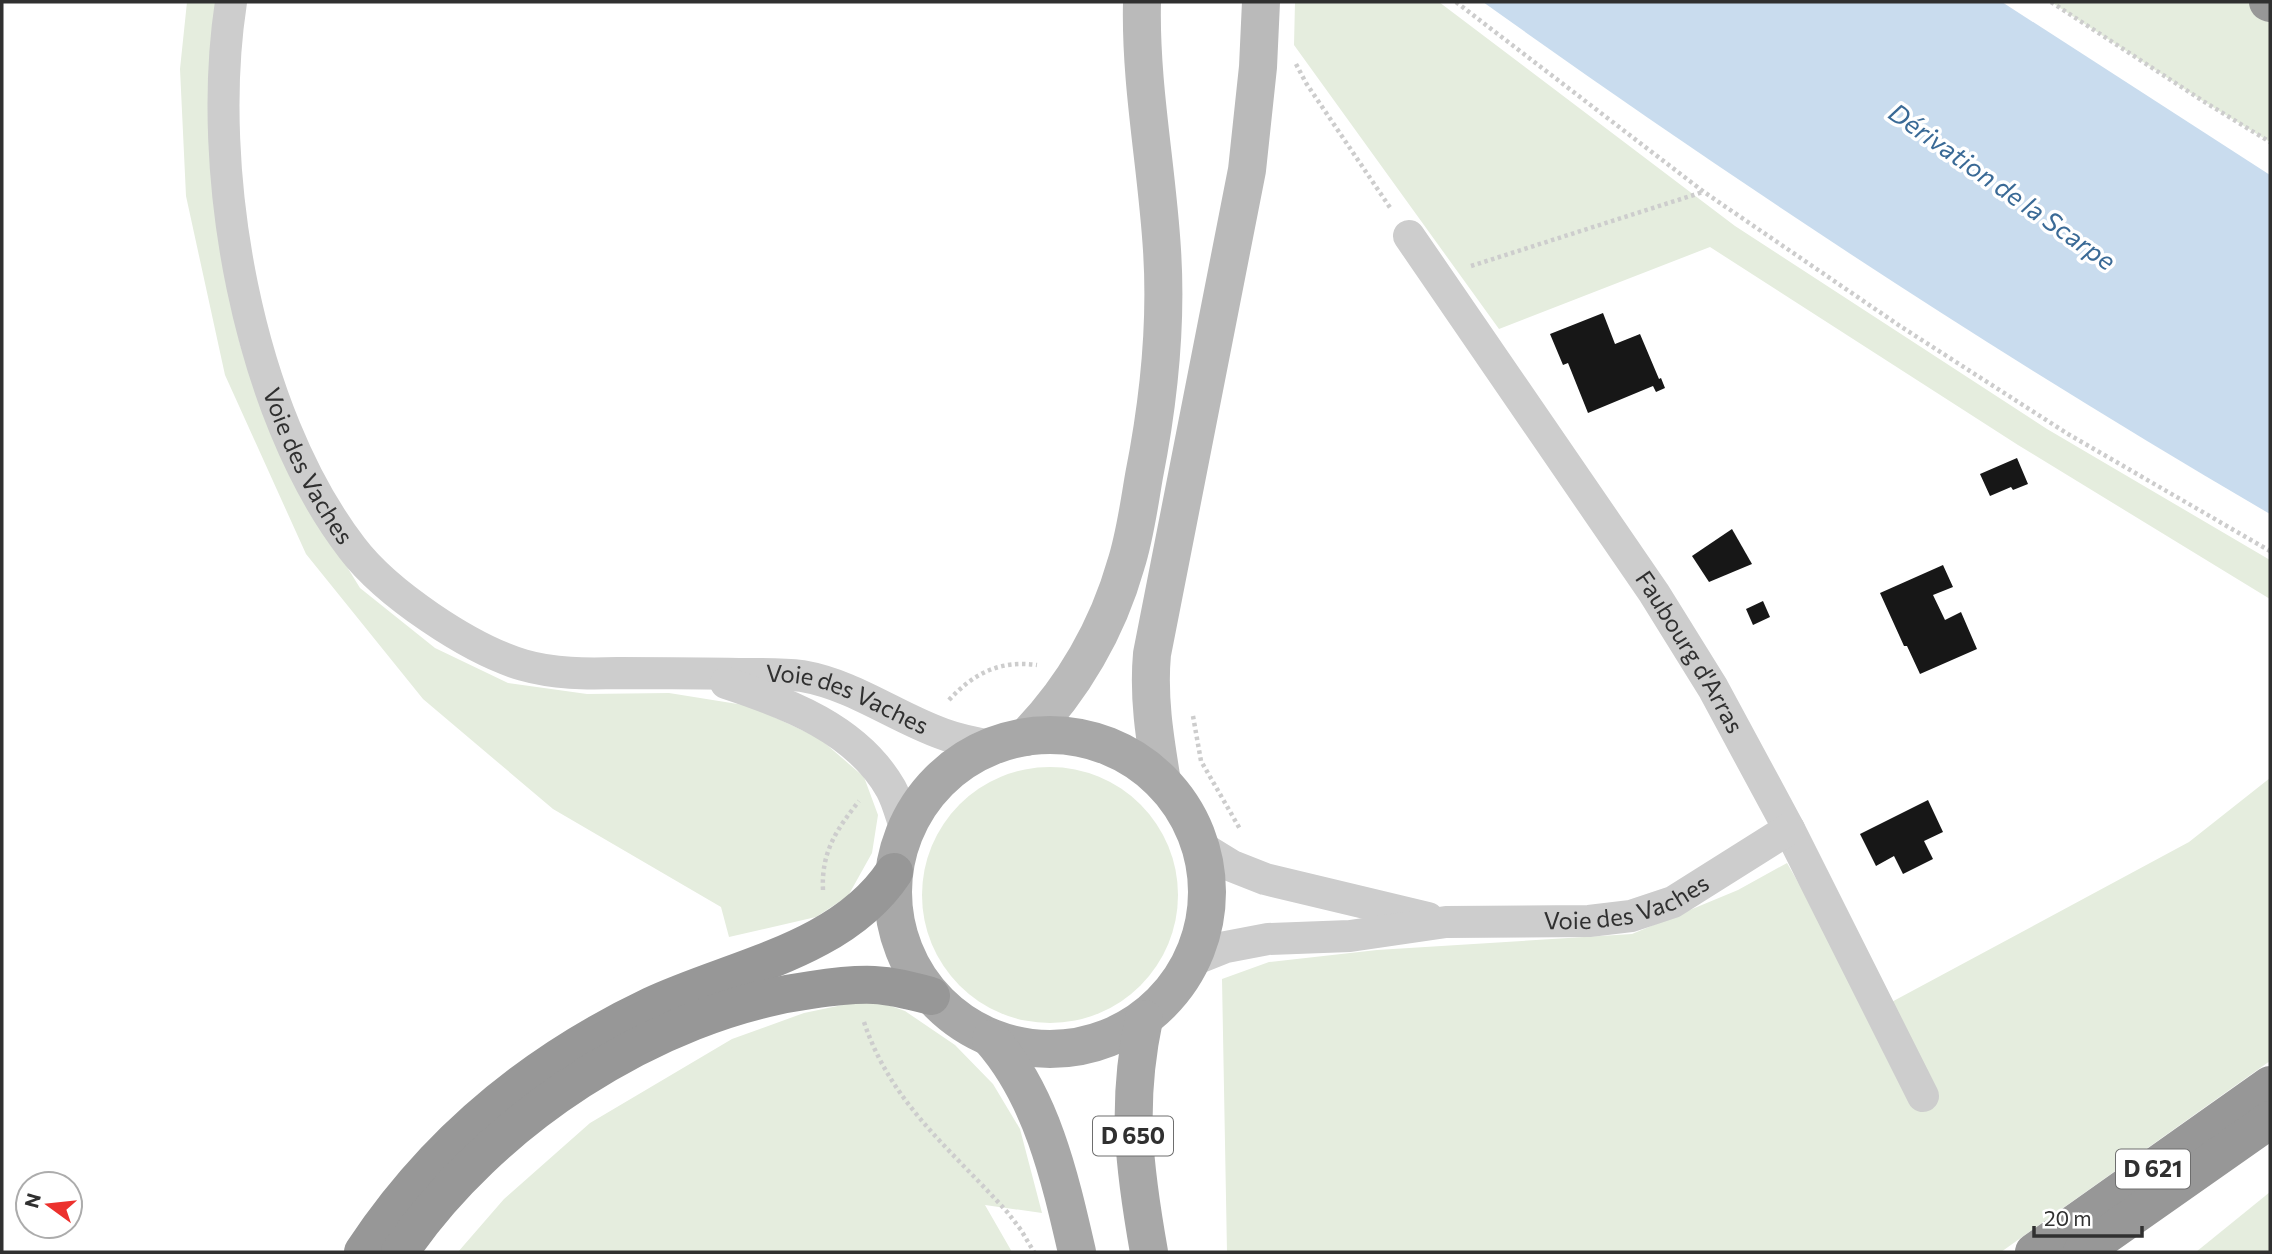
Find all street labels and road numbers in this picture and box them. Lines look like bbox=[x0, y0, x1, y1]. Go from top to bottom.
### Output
street label: Voie des Vaches bbox=[258, 383, 360, 549]
street label: Faubourg d'Arras bbox=[1630, 565, 1751, 738]
street label: Voie des Vaches bbox=[766, 658, 933, 740]
street label: Voie des Vaches bbox=[1544, 867, 1714, 934]
road number: D 650 bbox=[1093, 1116, 1173, 1156]
road number: D 621 bbox=[2116, 1150, 2190, 1188]

